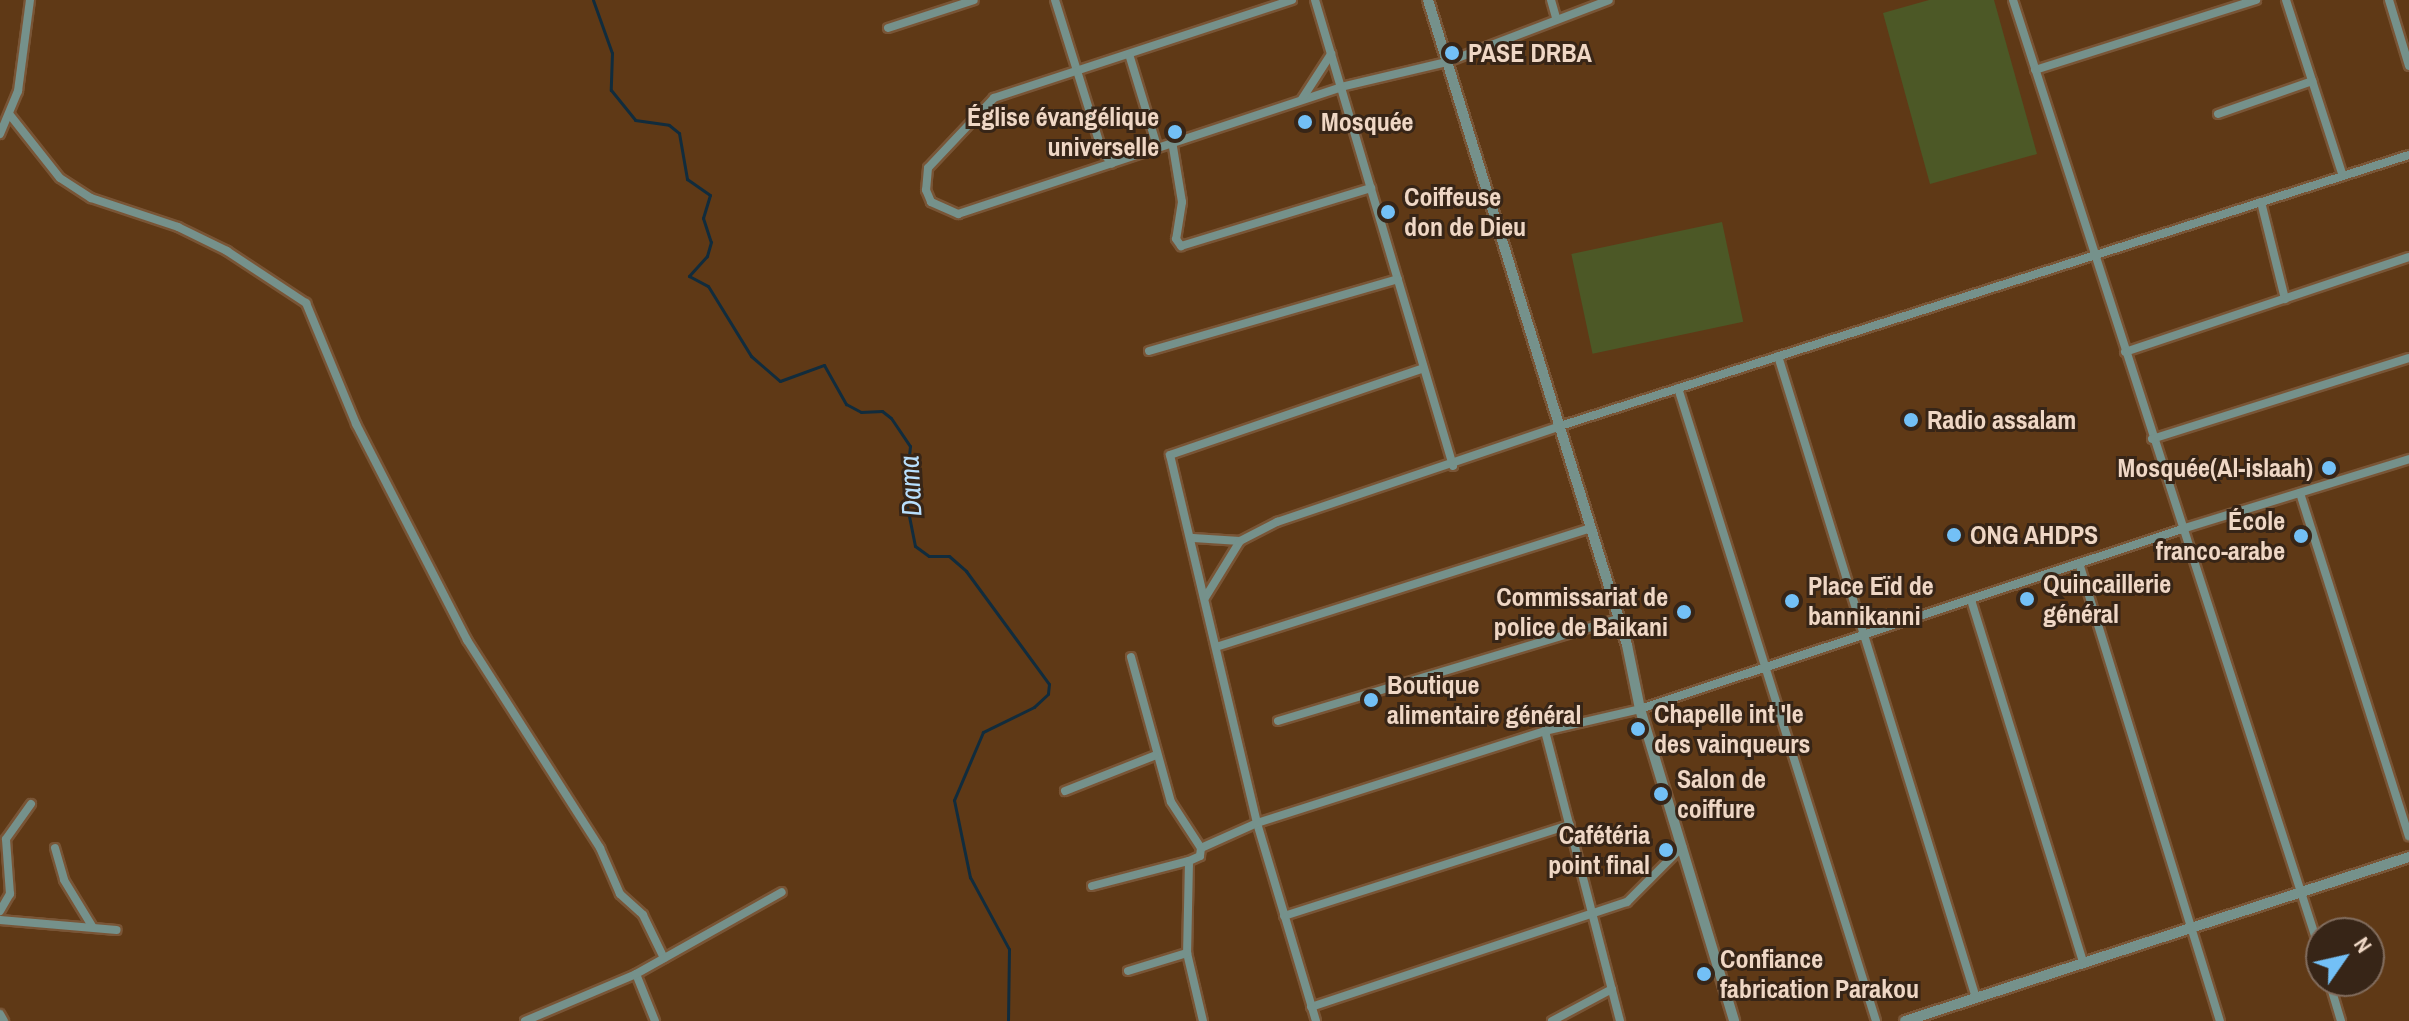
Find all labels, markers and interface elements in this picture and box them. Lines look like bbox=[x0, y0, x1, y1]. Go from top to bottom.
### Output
place label: PASE DRBA bbox=[1468, 37, 1592, 69]
marker: PASE DRBA bbox=[1443, 44, 1461, 62]
place label: Église évangélique universelle bbox=[967, 101, 1159, 162]
place label: Mosquée bbox=[1321, 106, 1413, 138]
marker: Mosquée bbox=[1296, 113, 1314, 131]
marker: Église évangélique universelle bbox=[1166, 123, 1184, 141]
place label: Coiffeuse don de Dieu bbox=[1404, 181, 1526, 242]
marker: Coiffeuse don de Dieu bbox=[1379, 203, 1397, 221]
place label: Radio assalam bbox=[1927, 404, 2076, 436]
marker: Radio assalam bbox=[1902, 411, 1920, 429]
place label: Mosquée(Al-islaah) bbox=[2118, 452, 2313, 484]
water label: Dama bbox=[892, 455, 928, 517]
marker: Mosquée(Al-islaah) bbox=[2320, 459, 2338, 477]
place label: École franco-arabe bbox=[2156, 505, 2285, 566]
place label: ONG AHDPS bbox=[1970, 519, 2099, 551]
marker: ONG AHDPS bbox=[1945, 526, 1963, 544]
marker: École franco-arabe bbox=[2292, 527, 2310, 545]
place label: Quincaillerie général bbox=[2043, 568, 2171, 630]
place label: Place Eïd de bannikanni bbox=[1808, 570, 1934, 632]
place label: Commissariat de police de Baikani bbox=[1494, 581, 1668, 642]
marker: Quincaillerie général bbox=[2018, 590, 2036, 608]
marker: Place Eïd de bannikanni bbox=[1783, 592, 1801, 610]
marker: Commissariat de police de Baikani bbox=[1675, 603, 1693, 621]
place label: Boutique alimentaire général bbox=[1387, 669, 1581, 730]
marker: Boutique alimentaire général bbox=[1362, 691, 1380, 709]
place label: Chapelle int 'le des vainqueurs bbox=[1654, 698, 1810, 760]
marker: Chapelle int 'le des vainqueurs bbox=[1629, 720, 1647, 738]
place label: Salon de coiffure bbox=[1677, 763, 1766, 824]
marker: Salon de coiffure bbox=[1652, 785, 1670, 803]
place label: Cafétéria point final bbox=[1548, 819, 1650, 880]
marker: Cafétéria point final bbox=[1657, 841, 1675, 859]
north arrow bbox=[2305, 917, 2385, 997]
text: N bbox=[2347, 931, 2379, 958]
place label: Confiance fabrication Parakou bbox=[1720, 943, 1919, 1004]
marker: Confiance fabrication Parakou bbox=[1695, 965, 1713, 983]

